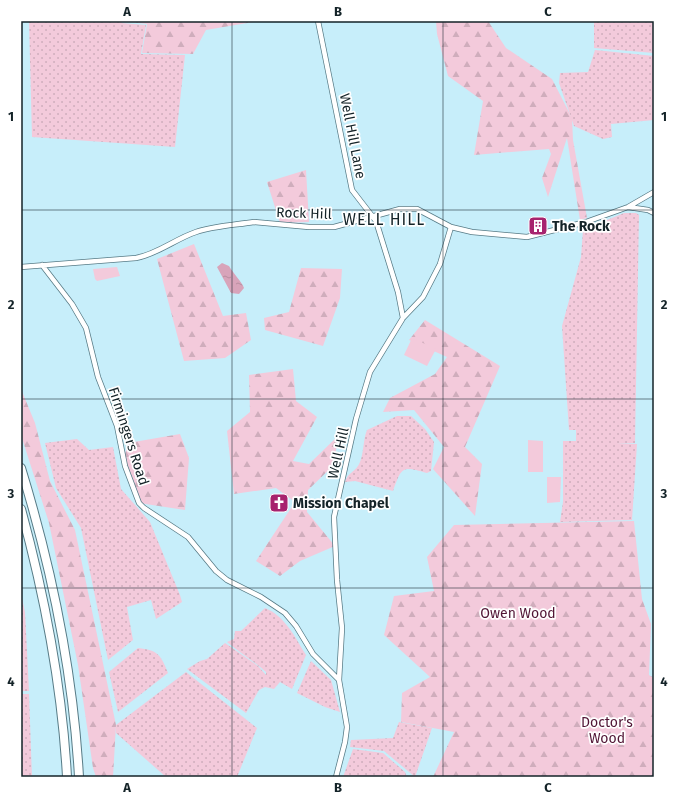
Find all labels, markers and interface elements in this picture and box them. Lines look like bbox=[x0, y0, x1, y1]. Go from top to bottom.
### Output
text: A bbox=[122, 4, 131, 19]
text: B bbox=[334, 4, 342, 19]
text: C bbox=[544, 4, 552, 19]
street label: Well Hill Lane bbox=[336, 92, 369, 180]
text: 1 bbox=[8, 109, 14, 124]
text: 1 bbox=[661, 109, 667, 124]
street label: Rock Hill bbox=[276, 204, 332, 223]
district label: WELL HILL bbox=[343, 210, 425, 229]
building icon: The Rock bbox=[527, 215, 549, 237]
place label: The Rock bbox=[552, 218, 610, 235]
text: 2 bbox=[8, 297, 15, 312]
text: 2 bbox=[661, 297, 668, 312]
street label: Firmingers Road bbox=[105, 385, 152, 487]
street label: Well Hill bbox=[324, 426, 353, 481]
text: 3 bbox=[7, 486, 15, 501]
text: 3 bbox=[660, 486, 668, 501]
church icon: Mission Chapel bbox=[268, 492, 290, 514]
place label: Mission Chapel bbox=[293, 495, 390, 512]
park label: Owen Wood bbox=[480, 605, 556, 622]
text: 4 bbox=[7, 674, 15, 689]
text: 4 bbox=[660, 674, 668, 689]
park label: Doctor's Wood bbox=[581, 714, 633, 747]
text: A bbox=[122, 780, 131, 795]
text: B bbox=[334, 780, 342, 795]
text: C bbox=[544, 780, 552, 795]

